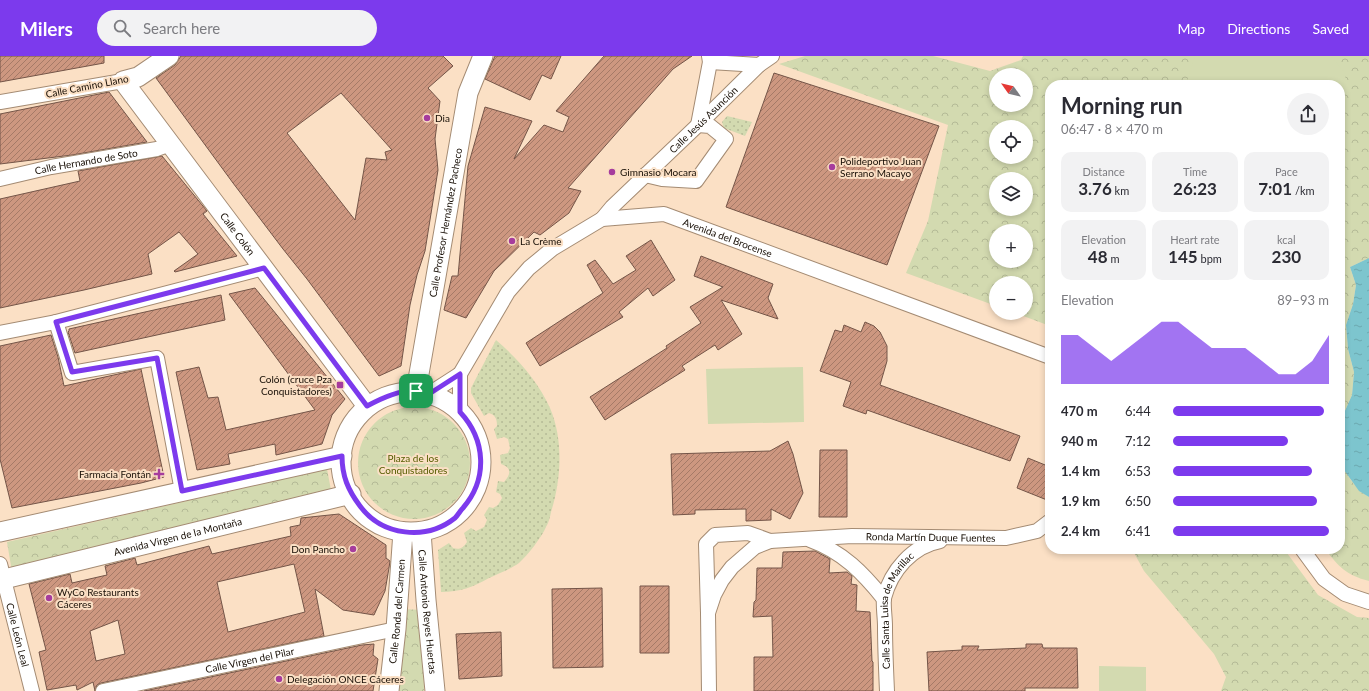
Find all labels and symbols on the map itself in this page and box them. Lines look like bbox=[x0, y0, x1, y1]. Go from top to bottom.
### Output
north arrow bbox=[989, 68, 1033, 112]
street label: Calle Camino Llano bbox=[45, 72, 130, 100]
street label: Calle Jesús Asunción bbox=[667, 84, 740, 155]
place label: Dia bbox=[435, 112, 450, 124]
marker: Dia bbox=[422, 113, 432, 123]
street label: Calle Hernando de Soto bbox=[33, 146, 139, 177]
street label: Calle Profesor Hernández Pacheco bbox=[426, 147, 464, 298]
place label: Polideportivo Juan Serrano Macayo bbox=[840, 155, 921, 179]
marker: Polideportivo Juan Serrano Macayo bbox=[827, 162, 837, 172]
place label: Gimnasio Mocara bbox=[620, 166, 697, 178]
marker: Gimnasio Mocara bbox=[607, 167, 617, 177]
street label: Calle Colón bbox=[218, 210, 258, 257]
street label: Avenida del Brocense bbox=[681, 216, 774, 260]
place label: La Crème bbox=[520, 235, 562, 247]
marker: La Crème bbox=[507, 236, 517, 246]
place label: Colón (cruce Pza Conquistadores) bbox=[259, 373, 332, 397]
pin bbox=[399, 374, 433, 408]
marker: Colón (cruce Pza Conquistadores) bbox=[335, 380, 345, 390]
park label: Plaza de los Conquistadores bbox=[379, 452, 447, 476]
place label: Farmacia Fontán bbox=[79, 468, 151, 480]
marker: Farmacia Fontán bbox=[154, 469, 164, 479]
street label: Avenida Virgen de la Montaña bbox=[112, 515, 243, 558]
street label: Ronda Martín Duque Fuentes bbox=[866, 530, 995, 544]
place label: Don Pancho bbox=[291, 543, 345, 555]
marker: Don Pancho bbox=[348, 544, 358, 554]
street label: Calle Antonio Reyes Huertas bbox=[416, 549, 439, 675]
street label: Calle Santa Luisa de Marillac bbox=[878, 549, 916, 669]
street label: Calle Ronda del Carmen bbox=[386, 559, 407, 664]
place label: WyCo Restaurants Cáceres bbox=[57, 586, 139, 610]
marker: WyCo Restaurants Cáceres bbox=[44, 593, 54, 603]
street label: Calle León Leal bbox=[4, 602, 32, 668]
street label: Calle Virgen del Pilar bbox=[204, 645, 296, 675]
place label: Delegación ONCE Cáceres bbox=[287, 673, 404, 685]
marker: Delegación ONCE Cáceres bbox=[274, 674, 284, 684]

